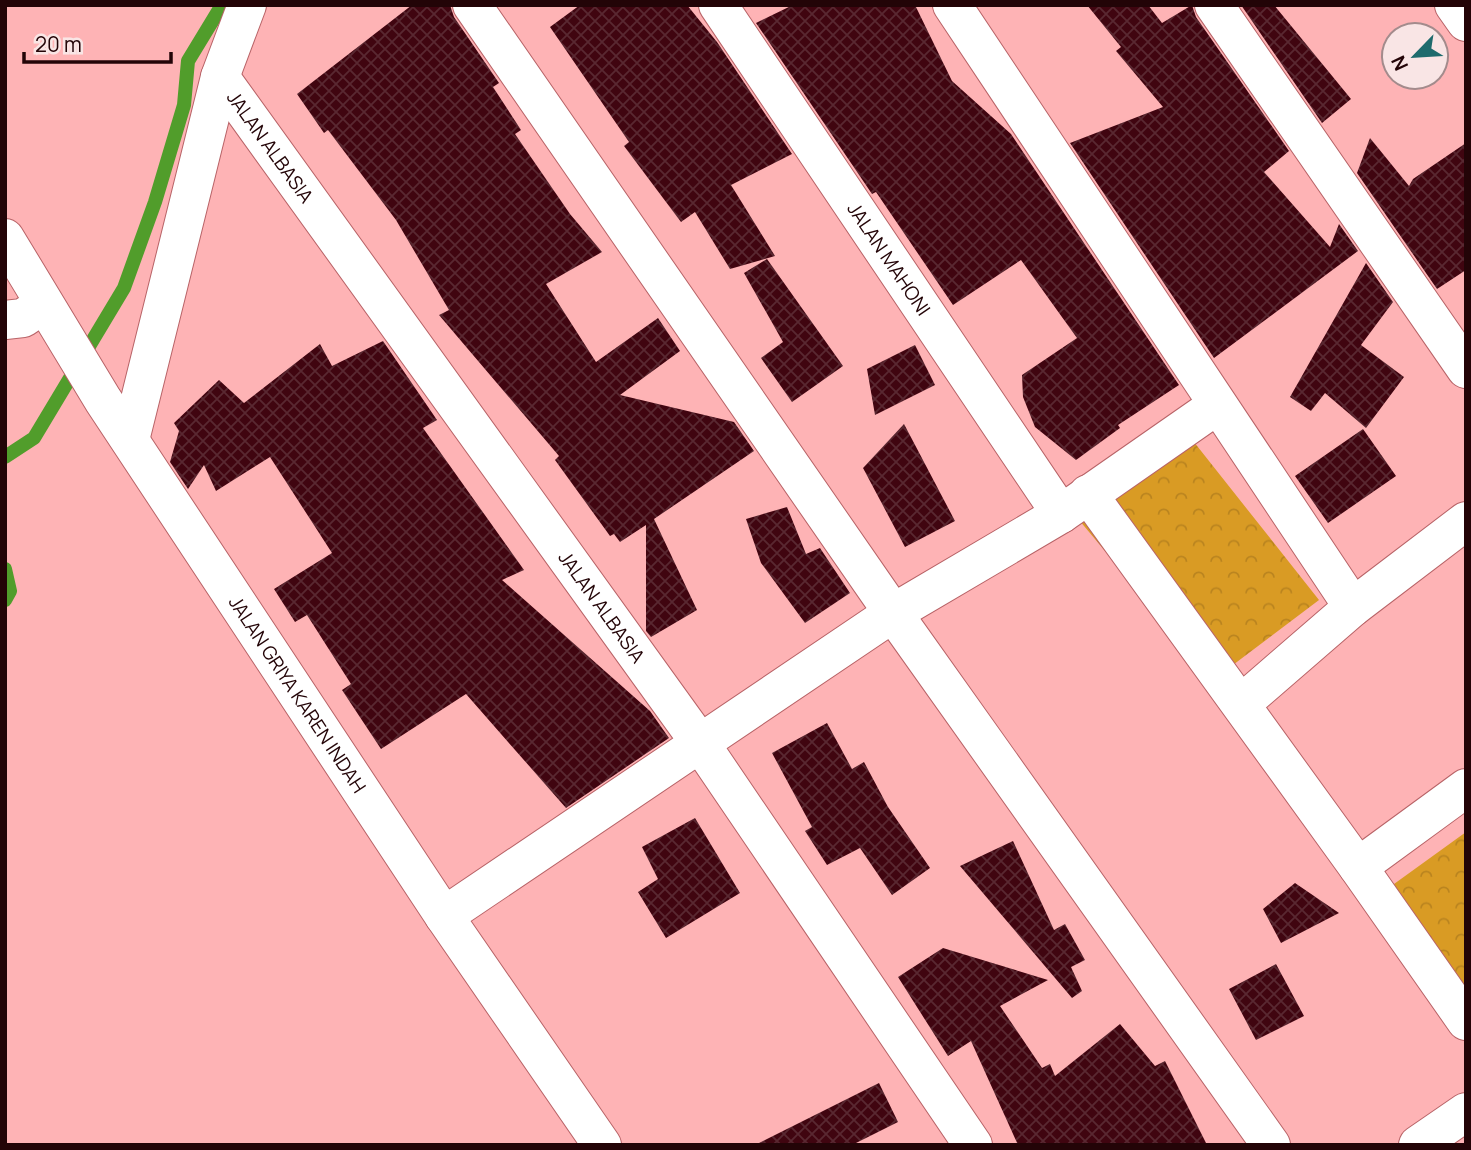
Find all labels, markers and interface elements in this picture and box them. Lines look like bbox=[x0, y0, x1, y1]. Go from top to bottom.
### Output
scale bar bbox=[24, 21, 172, 65]
north arrow bbox=[1380, 21, 1450, 91]
text: 20 m bbox=[35, 30, 82, 58]
text: N bbox=[1385, 52, 1414, 75]
street label: JALAN ALBASIA bbox=[221, 85, 320, 208]
street label: JALAN MAHONI bbox=[842, 197, 936, 320]
street label: JALAN ALBASIA bbox=[553, 545, 651, 668]
street label: JALAN GRIYA KAREN INDAH bbox=[223, 591, 372, 798]

